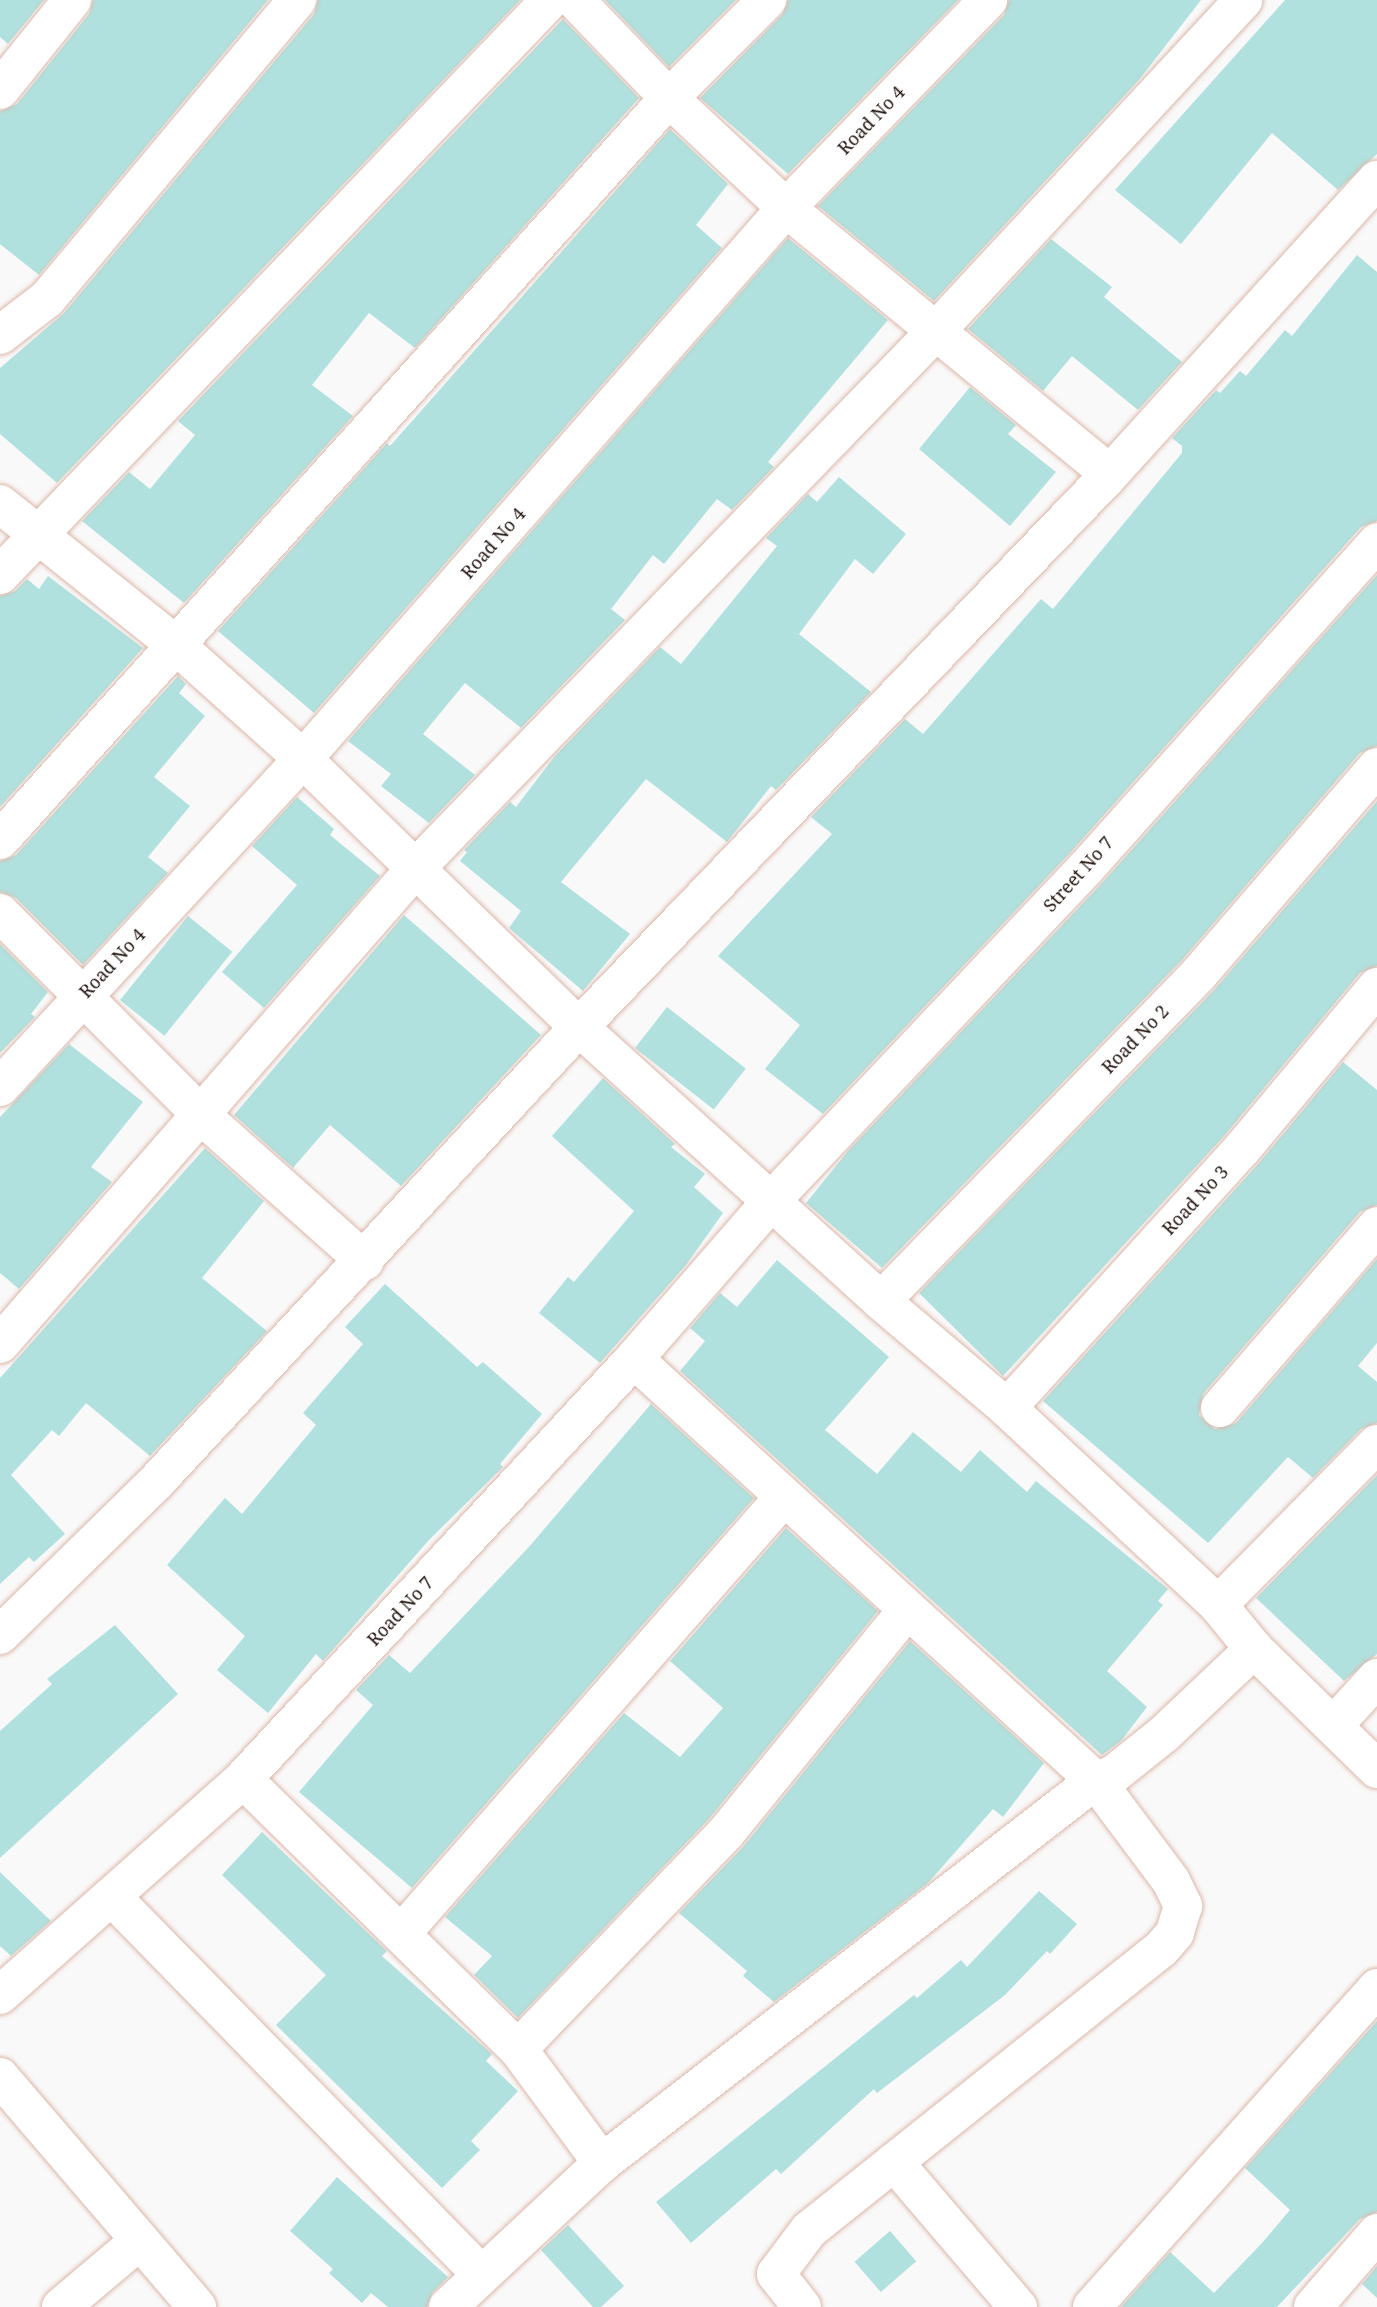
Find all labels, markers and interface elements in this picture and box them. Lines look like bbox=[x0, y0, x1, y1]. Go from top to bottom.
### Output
street label: Road No 4 bbox=[833, 81, 909, 159]
street label: Road No 4 bbox=[456, 503, 530, 583]
street label: Street No 7 bbox=[1039, 832, 1117, 916]
street label: Road No 4 bbox=[74, 924, 150, 1002]
street label: Road No 2 bbox=[1097, 1000, 1173, 1078]
street label: Road No 3 bbox=[1157, 1161, 1233, 1239]
street label: Road No 7 bbox=[362, 1572, 438, 1650]

